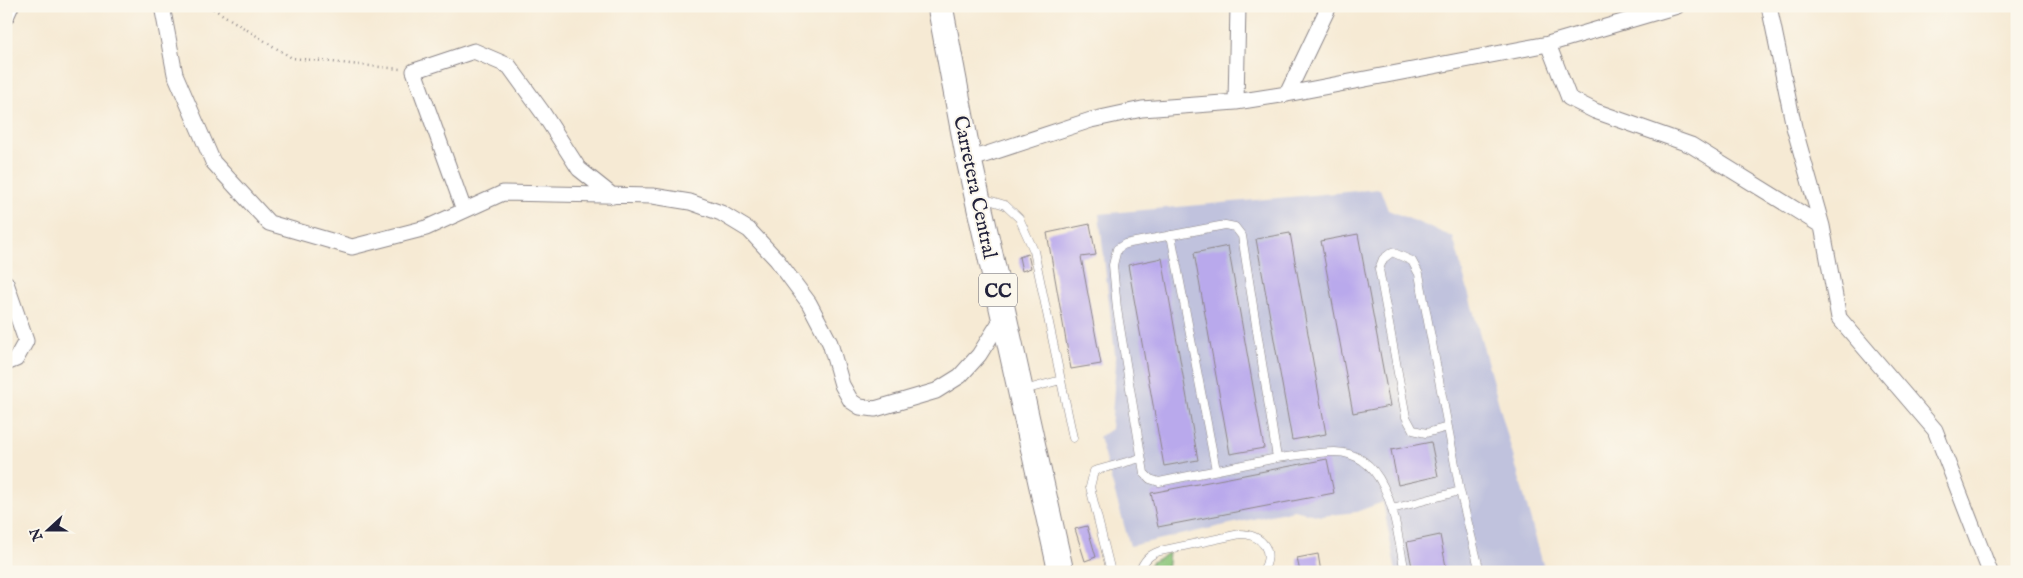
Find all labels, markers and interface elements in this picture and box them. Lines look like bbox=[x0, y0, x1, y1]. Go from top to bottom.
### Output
street label: Carretera Central bbox=[947, 113, 1002, 262]
road number: CC bbox=[979, 274, 1017, 306]
north arrow bbox=[22, 506, 72, 556]
text: N bbox=[26, 525, 48, 544]

